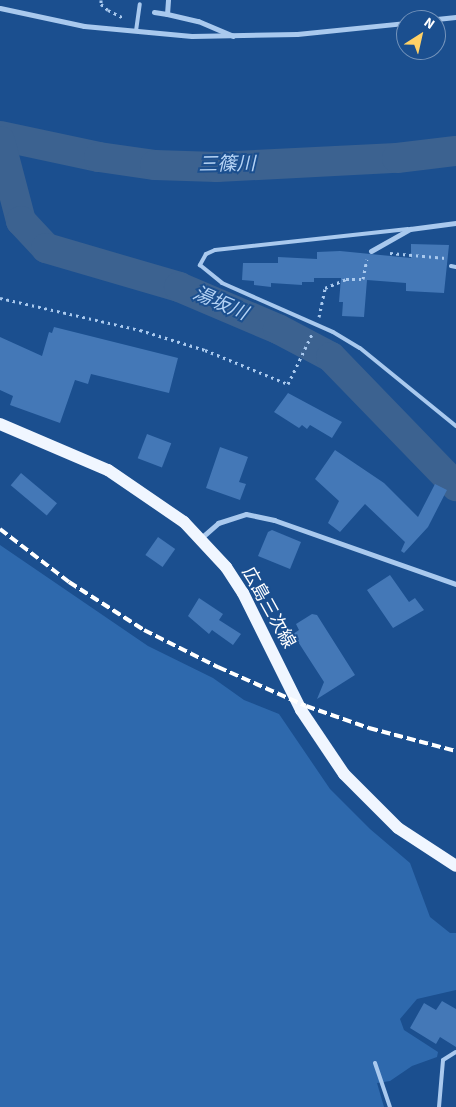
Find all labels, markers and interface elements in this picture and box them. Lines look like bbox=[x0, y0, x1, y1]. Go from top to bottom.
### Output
north arrow bbox=[396, 10, 446, 60]
text: N bbox=[419, 13, 439, 34]
water label: 三篠川 bbox=[198, 153, 256, 177]
water label: 湯坂川 bbox=[189, 282, 251, 326]
street label: 広島三次線 bbox=[237, 563, 299, 653]

